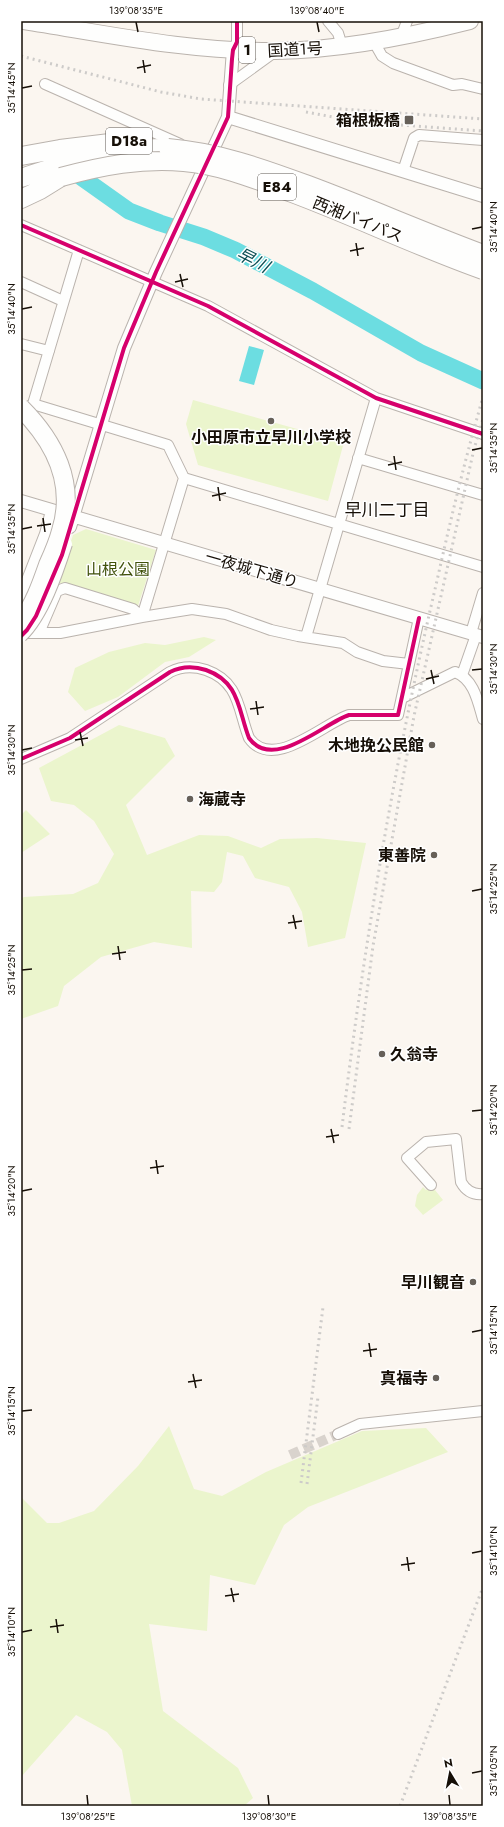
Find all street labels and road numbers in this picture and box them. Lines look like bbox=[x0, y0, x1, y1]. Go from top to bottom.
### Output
road number: 1 bbox=[239, 37, 255, 63]
street label: 国道1号 bbox=[267, 37, 323, 62]
road number: D18a bbox=[106, 128, 152, 154]
road number: E84 bbox=[258, 174, 296, 200]
street label: 西湘バイパス bbox=[309, 191, 406, 248]
street label: 一夜城下通り bbox=[203, 545, 301, 594]

